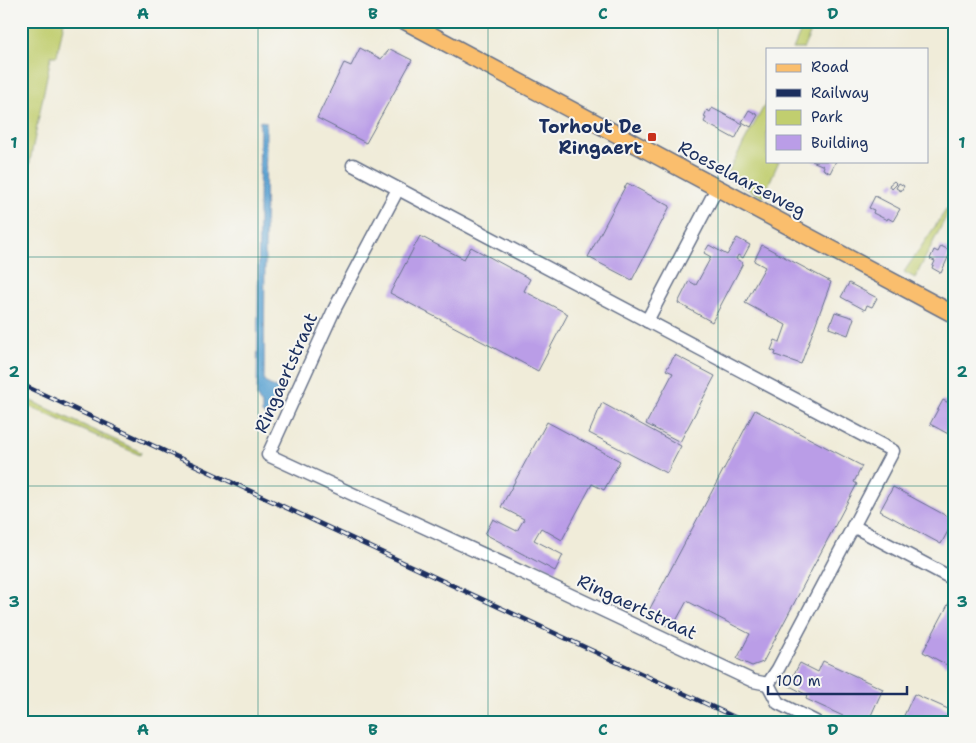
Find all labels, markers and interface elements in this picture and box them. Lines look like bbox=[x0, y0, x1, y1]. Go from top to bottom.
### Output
text: A bbox=[137, 3, 149, 24]
text: B bbox=[368, 3, 378, 24]
text: C bbox=[598, 3, 608, 24]
text: D bbox=[827, 3, 839, 24]
legend bbox=[766, 48, 928, 162]
text: Road bbox=[811, 57, 849, 77]
text: Railway bbox=[811, 83, 869, 103]
text: Park bbox=[811, 107, 843, 127]
place label: Torhout De Ringaert bbox=[539, 115, 642, 160]
marker: Torhout De Ringaert bbox=[646, 131, 658, 143]
text: 1 bbox=[10, 132, 18, 153]
text: 1 bbox=[958, 132, 966, 153]
text: Building bbox=[811, 133, 868, 153]
street label: Roeselaarseweg bbox=[674, 135, 810, 223]
street label: Ringaertstraat bbox=[249, 309, 323, 437]
text: 2 bbox=[8, 361, 20, 382]
text: 2 bbox=[956, 361, 968, 382]
street label: Ringaertstraat bbox=[573, 569, 701, 645]
text: 3 bbox=[8, 591, 20, 612]
text: 3 bbox=[956, 591, 968, 612]
scale bar bbox=[768, 663, 907, 695]
text: 100 m bbox=[776, 671, 821, 691]
text: A bbox=[137, 719, 149, 740]
text: B bbox=[368, 719, 378, 740]
text: C bbox=[598, 719, 608, 740]
text: D bbox=[827, 719, 839, 740]

